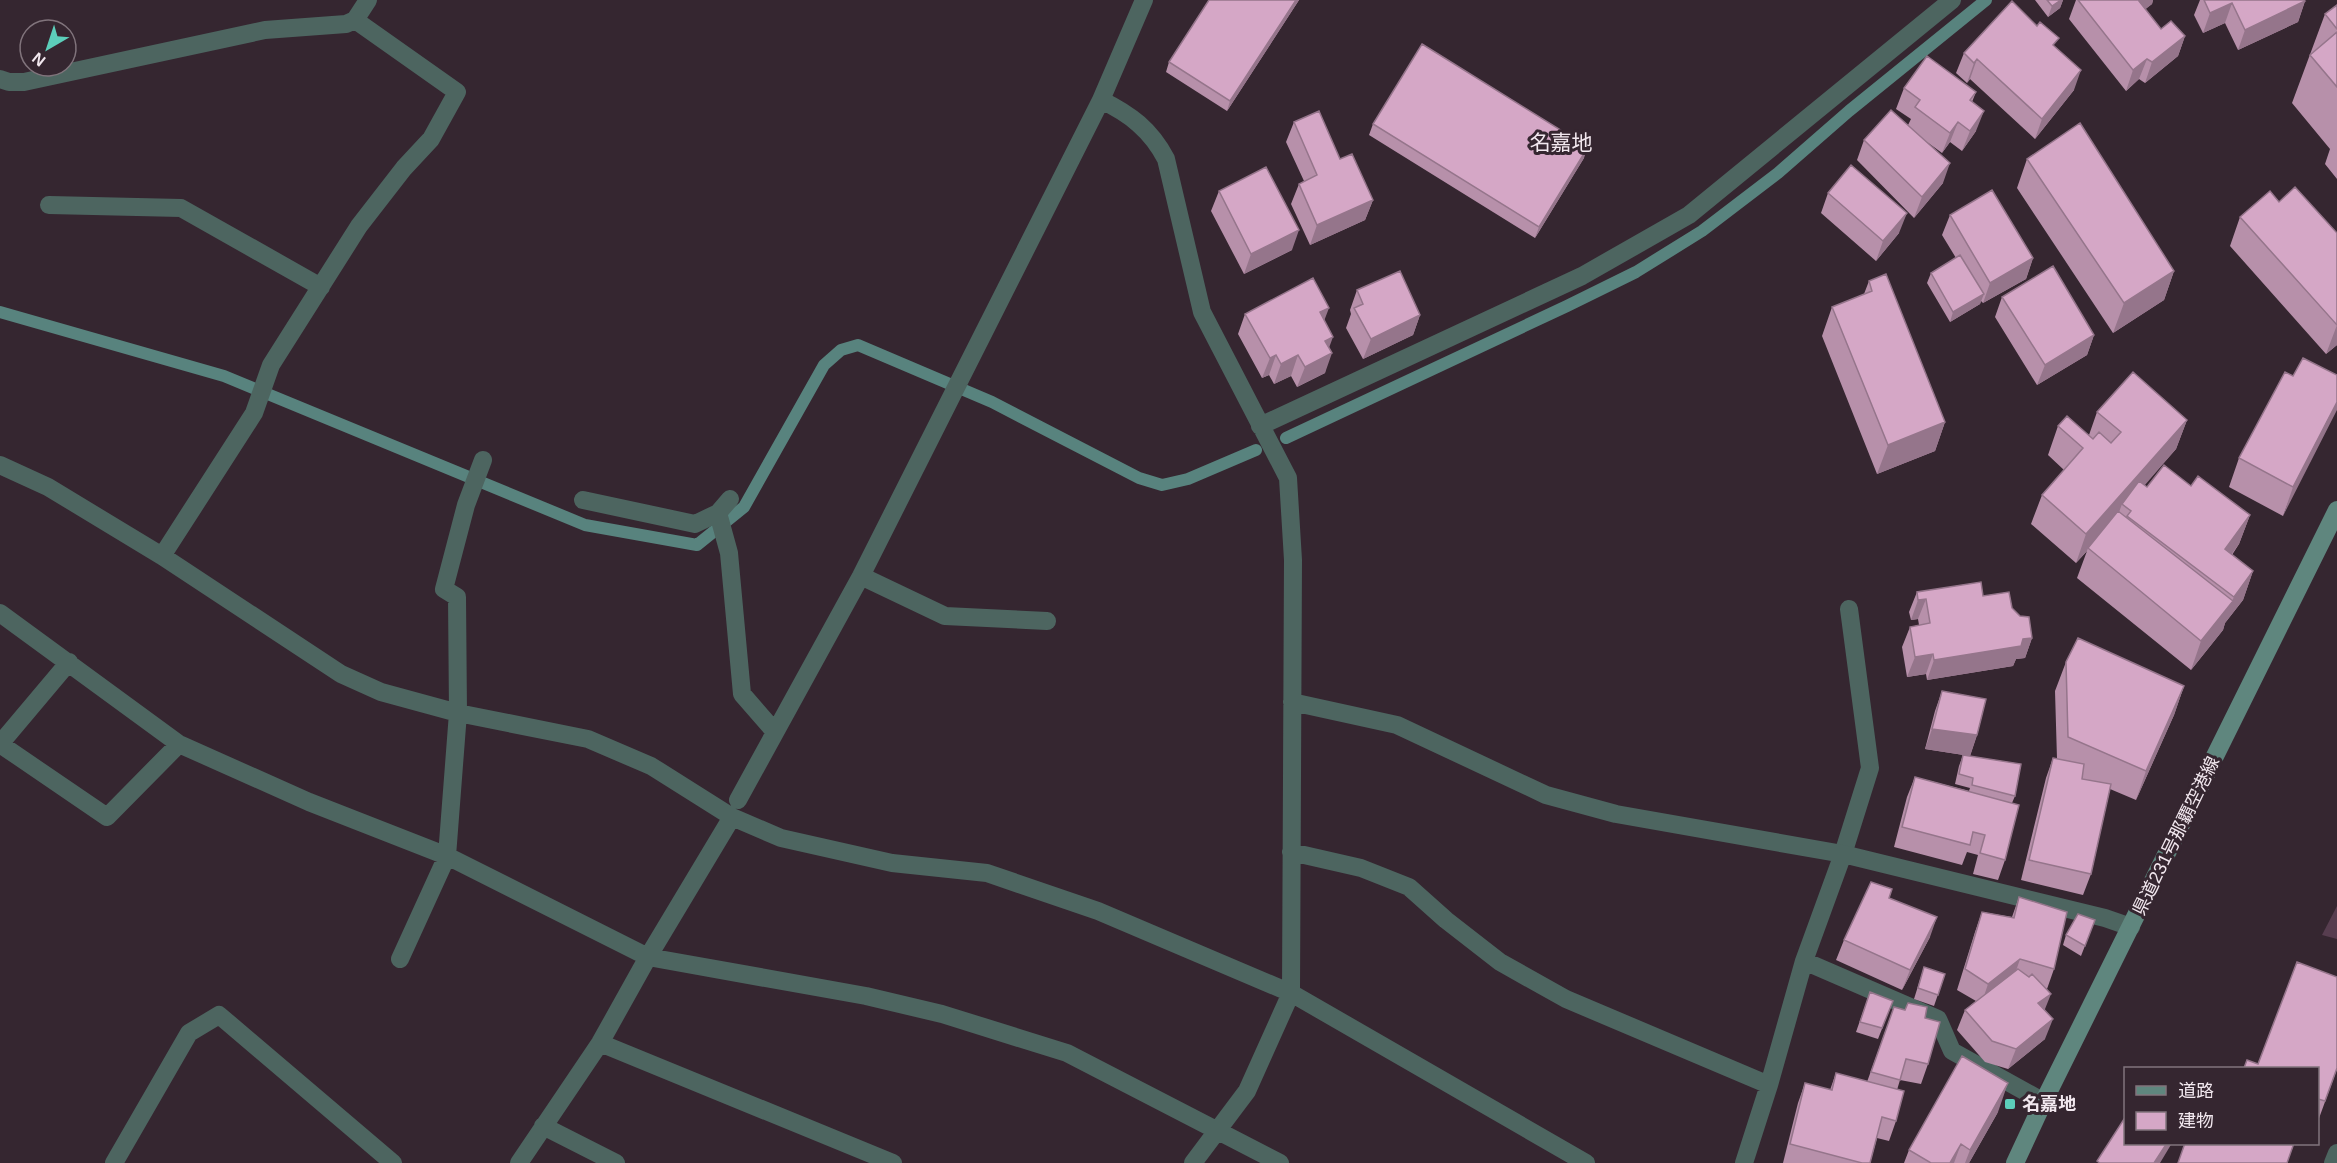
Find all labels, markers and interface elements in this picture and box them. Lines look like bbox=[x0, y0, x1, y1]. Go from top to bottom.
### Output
north arrow bbox=[18, 18, 78, 78]
text: N bbox=[29, 49, 49, 70]
district label: 名嘉地 bbox=[1530, 131, 1593, 154]
street label: 県道231号那覇空港線 bbox=[2129, 753, 2223, 919]
legend bbox=[2124, 1067, 2319, 1145]
text: 道路 bbox=[2178, 1081, 2214, 1101]
place label: 名嘉地 bbox=[2022, 1094, 2076, 1114]
marker: 名嘉地 bbox=[2003, 1097, 2017, 1111]
text: 建物 bbox=[2178, 1111, 2214, 1131]

